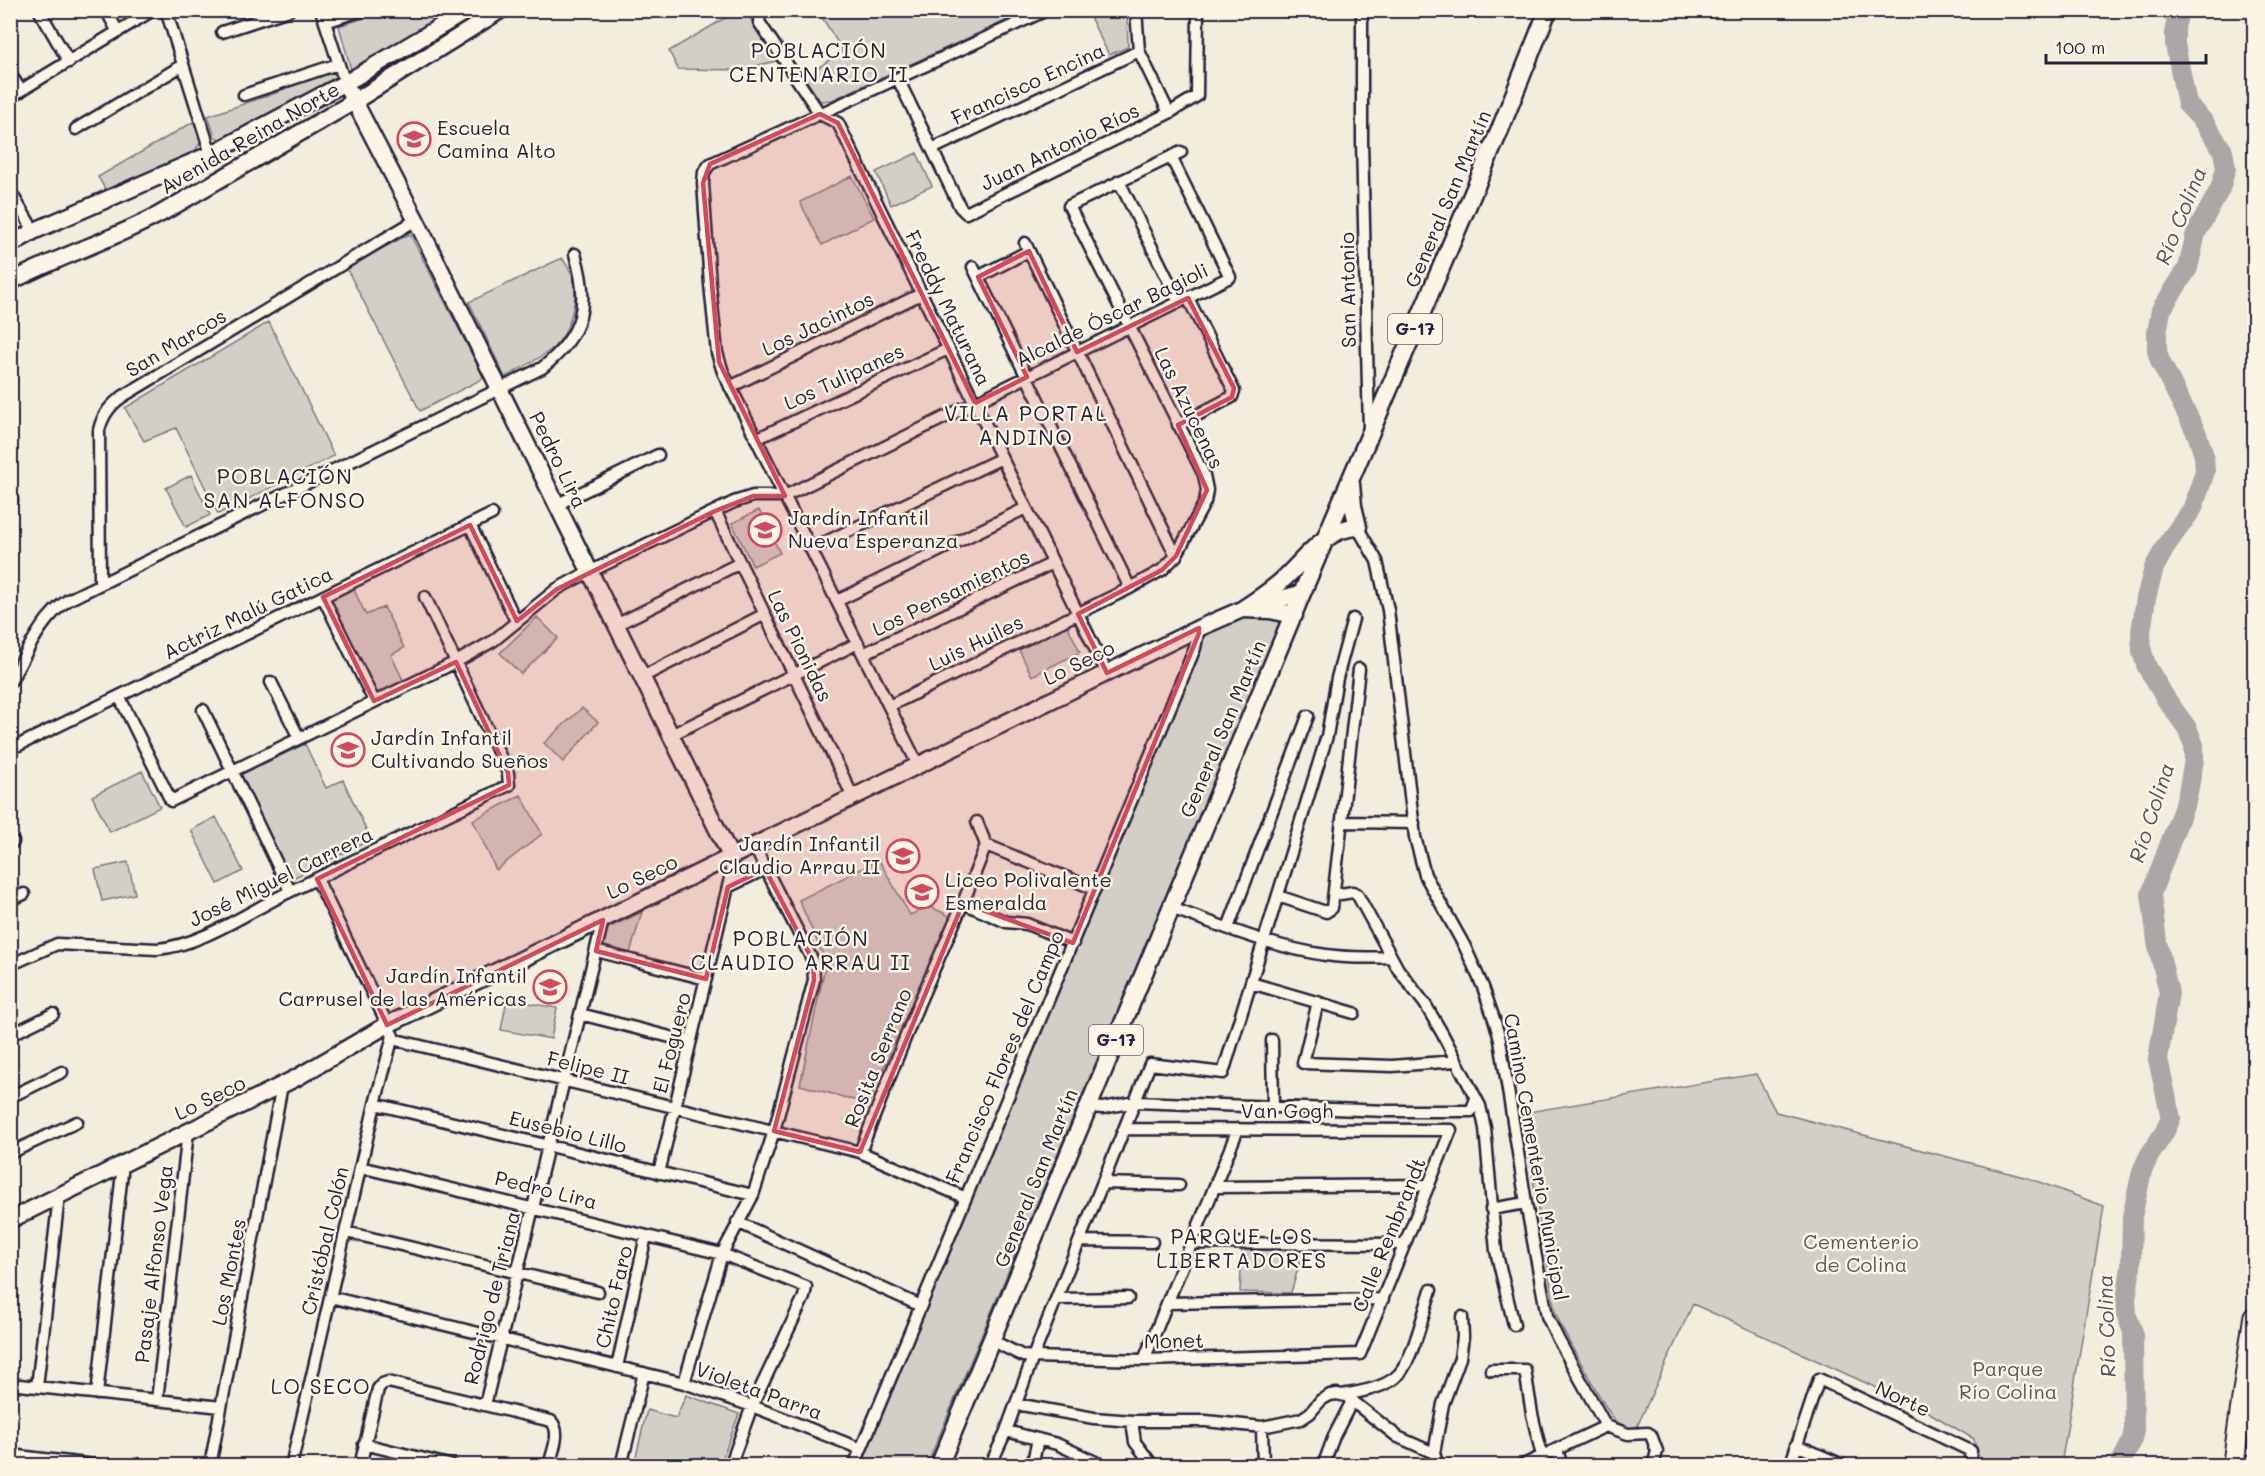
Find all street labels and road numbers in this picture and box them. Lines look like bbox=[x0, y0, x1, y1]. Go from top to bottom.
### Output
street label: Francisco Encina bbox=[947, 36, 1108, 130]
street label: Avenida Reina Norte bbox=[155, 75, 344, 199]
street label: Juan Antonio Ríos bbox=[976, 96, 1143, 196]
street label: General San Martín bbox=[1398, 106, 1496, 291]
street label: Freddy Maturana bbox=[900, 225, 998, 390]
street label: San Antonio bbox=[1333, 232, 1361, 348]
street label: Alcalde Óscar Bagioli bbox=[1011, 256, 1212, 372]
street label: Los Jacintos bbox=[757, 285, 878, 361]
street label: San Marcos bbox=[120, 302, 231, 382]
road number: G-17 bbox=[1388, 314, 1442, 344]
street label: Los Tulipanes bbox=[779, 337, 908, 415]
street label: Las Azucenas bbox=[1149, 342, 1231, 473]
street label: Pedro Lira bbox=[524, 407, 594, 512]
street label: Los Pensamientos bbox=[867, 543, 1034, 642]
street label: Actriz Malú Gatica bbox=[159, 560, 337, 664]
street label: Las Pionidas bbox=[763, 585, 839, 706]
street label: Luis Huiles bbox=[924, 608, 1027, 676]
street label: Lo Seco bbox=[1039, 634, 1119, 690]
street label: General San Martín bbox=[1173, 636, 1271, 821]
street label: José Miguel Carrera bbox=[184, 820, 377, 932]
street label: Lo Seco bbox=[602, 848, 682, 904]
street label: Francisco Flores del Campo bbox=[939, 926, 1069, 1187]
street label: Rosita Serrano bbox=[837, 984, 917, 1131]
street label: El Foguero bbox=[646, 990, 696, 1096]
street label: Camino Cementerio Municipal bbox=[1499, 1011, 1575, 1303]
road number: G-17 bbox=[1089, 1025, 1143, 1055]
street label: Felipe II bbox=[545, 1044, 632, 1090]
street label: Lo Seco bbox=[170, 1069, 250, 1125]
street label: General San Martín bbox=[987, 1084, 1083, 1271]
street label: Van Gogh bbox=[1241, 1097, 1333, 1123]
street label: Eusebio Lillo bbox=[507, 1104, 630, 1158]
street label: Calle Rembrandt bbox=[1345, 1153, 1431, 1316]
street label: Pasaje Alfonso Vega bbox=[128, 1163, 178, 1364]
street label: Cristóbal Colón bbox=[294, 1164, 354, 1318]
street label: Pedro Lira bbox=[492, 1164, 600, 1214]
street label: Rodrigo de Triana bbox=[457, 1208, 525, 1387]
street label: Los Montes bbox=[205, 1216, 251, 1327]
street label: Chito Faro bbox=[589, 1243, 637, 1351]
street label: Monet bbox=[1144, 1326, 1204, 1354]
street label: Violeta Parra bbox=[692, 1355, 826, 1425]
street label: Norte bbox=[1872, 1374, 1935, 1422]

